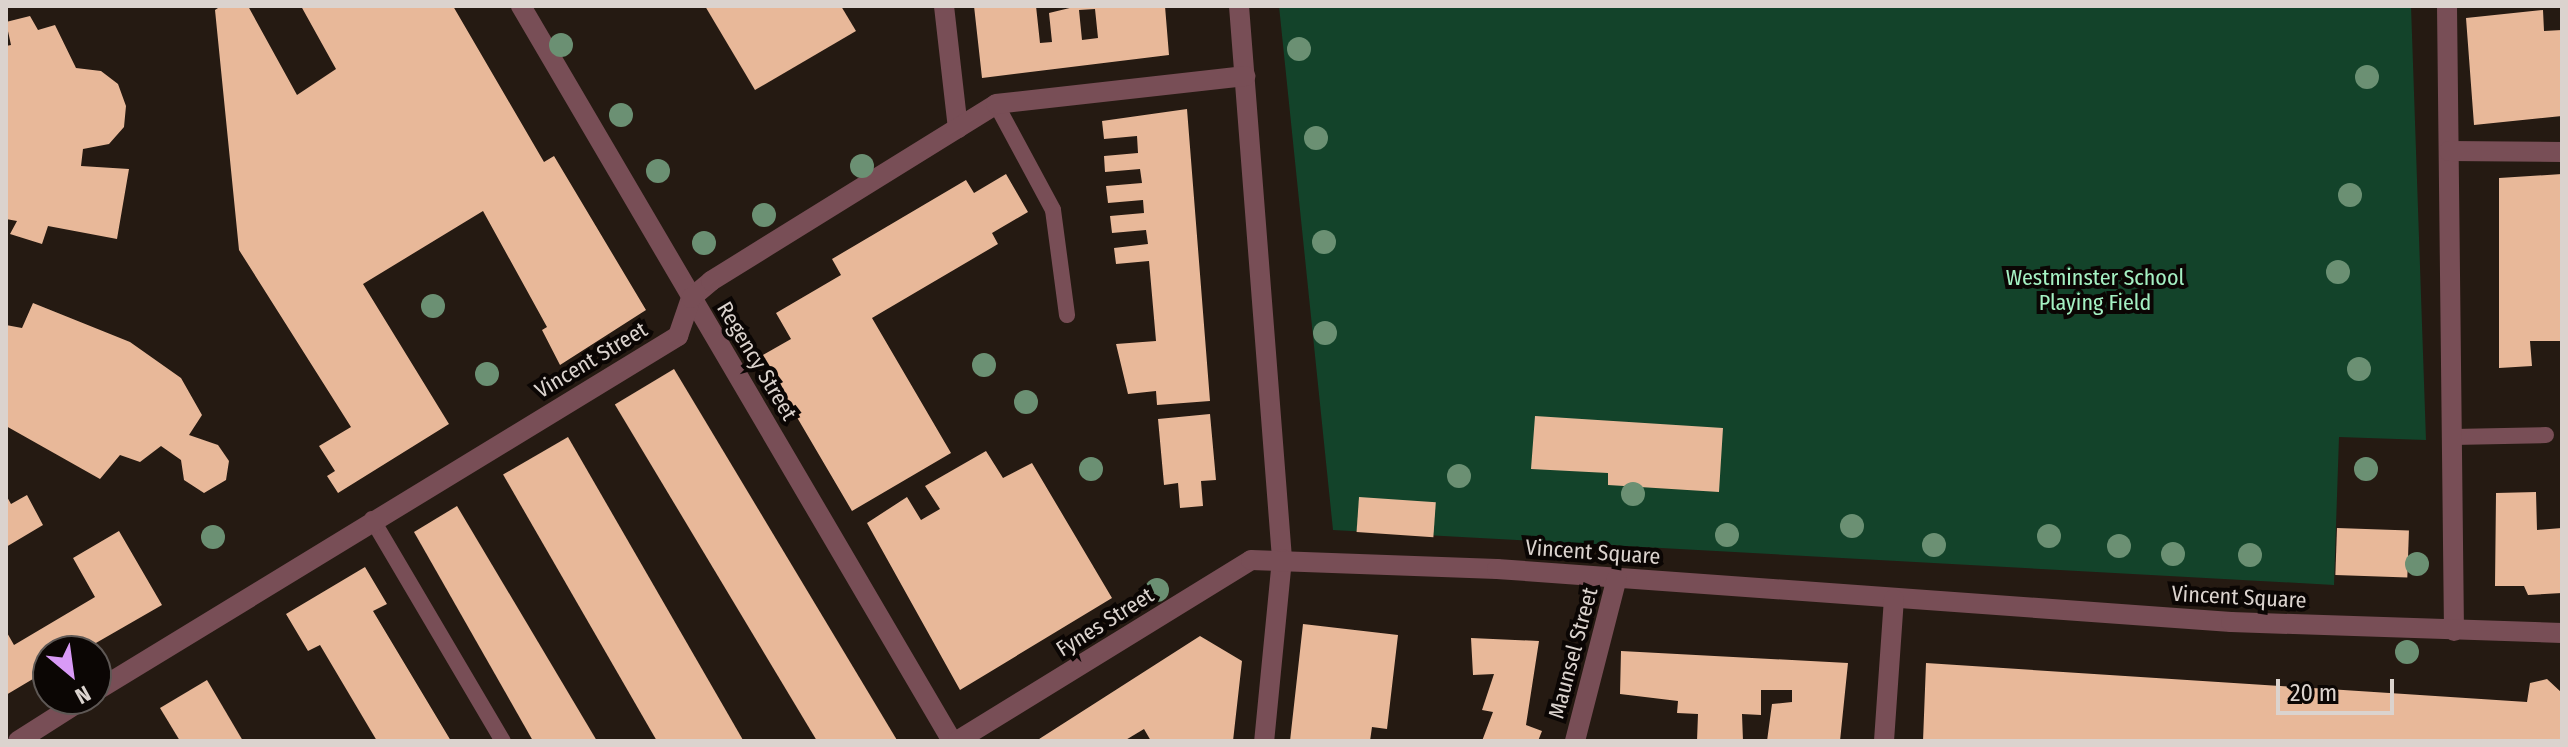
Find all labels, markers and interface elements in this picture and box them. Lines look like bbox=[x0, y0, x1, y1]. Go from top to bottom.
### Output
park label: Westminster School Playing Field bbox=[2006, 264, 2184, 316]
street label: Regency Street bbox=[711, 297, 803, 425]
street label: Vincent Street bbox=[530, 316, 652, 404]
street label: Vincent Square bbox=[1525, 534, 1661, 570]
street label: Vincent Square bbox=[2171, 580, 2307, 614]
street label: Fynes Street bbox=[1051, 582, 1159, 662]
street label: Maunsel Street bbox=[1543, 584, 1603, 722]
north arrow bbox=[32, 635, 112, 715]
scale bar bbox=[2280, 663, 2398, 713]
text: 20 m bbox=[2290, 679, 2337, 707]
text: N bbox=[71, 680, 95, 710]

